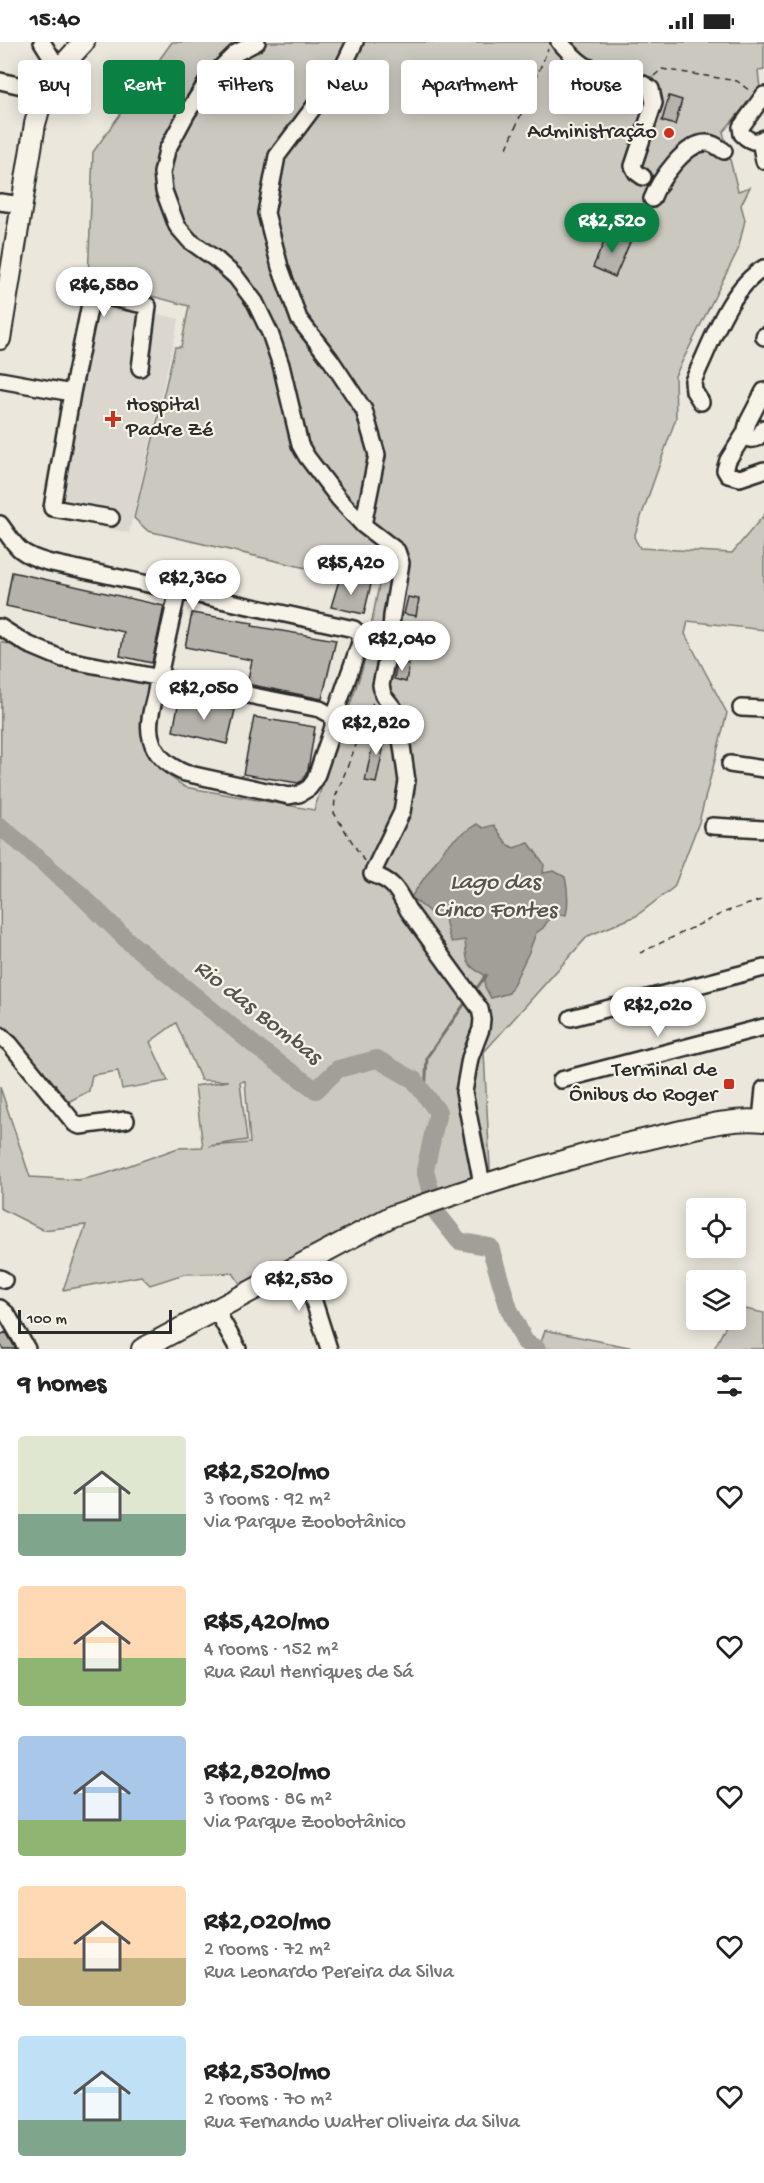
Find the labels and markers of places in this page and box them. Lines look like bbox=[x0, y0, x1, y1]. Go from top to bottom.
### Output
place label: Administração bbox=[527, 120, 657, 146]
marker: Administração bbox=[662, 126, 676, 140]
pin: R$2,520 bbox=[557, 203, 667, 254]
pin: R$6,580 bbox=[49, 267, 159, 318]
place label: Hospital Padre Zé bbox=[125, 393, 214, 444]
marker: Hospital Padre Zé bbox=[104, 410, 122, 428]
pin: R$5,420 bbox=[296, 545, 406, 596]
pin: R$2,360 bbox=[138, 560, 248, 611]
pin: R$2,040 bbox=[347, 621, 457, 672]
pin: R$2,050 bbox=[149, 670, 259, 721]
pin: R$2,820 bbox=[321, 705, 431, 756]
pin: R$2,020 bbox=[603, 987, 713, 1038]
place label: Terminal de Ônibus do Roger bbox=[569, 1058, 719, 1109]
marker: Terminal de Ônibus do Roger bbox=[722, 1077, 736, 1091]
pin: R$2,530 bbox=[244, 1261, 354, 1312]

